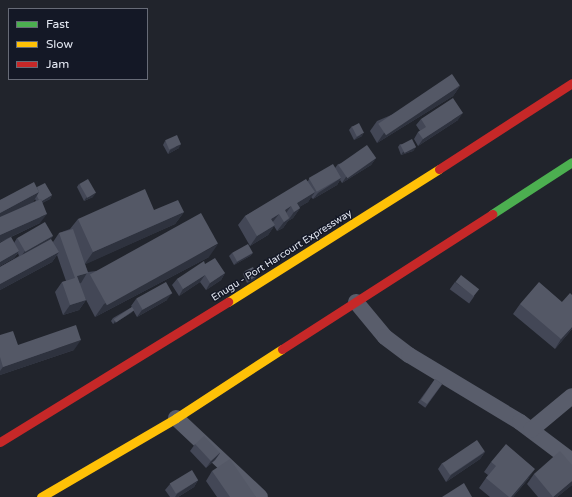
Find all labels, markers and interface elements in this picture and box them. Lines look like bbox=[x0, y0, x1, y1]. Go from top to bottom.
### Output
legend bbox=[8, 8, 148, 80]
text: Fast bbox=[46, 17, 69, 31]
text: Slow bbox=[46, 37, 73, 51]
text: Jam bbox=[46, 57, 69, 71]
street label: Enugu - Port Harcourt Expressway bbox=[210, 208, 354, 304]

